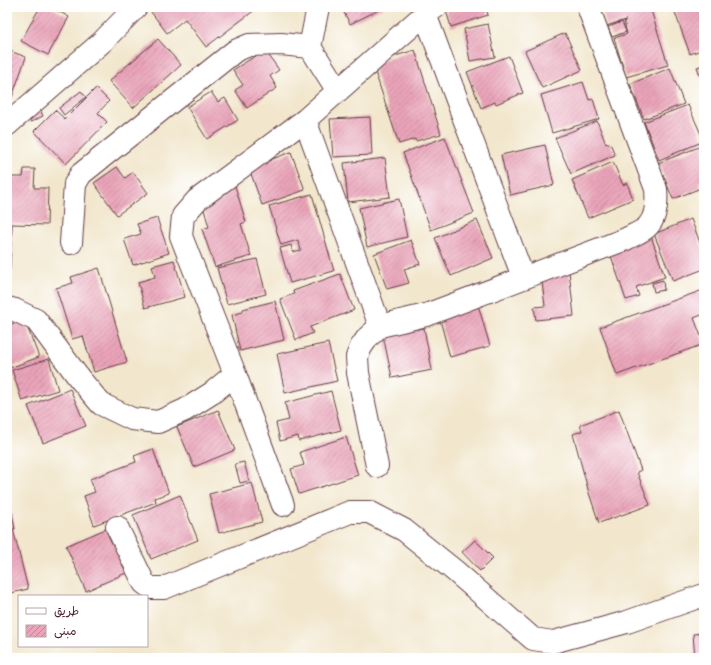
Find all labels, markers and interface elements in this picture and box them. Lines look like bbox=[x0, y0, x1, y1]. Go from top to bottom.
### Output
legend bbox=[18, 595, 148, 647]
text: طريق bbox=[54, 600, 79, 622]
text: مبنى bbox=[54, 620, 77, 642]

